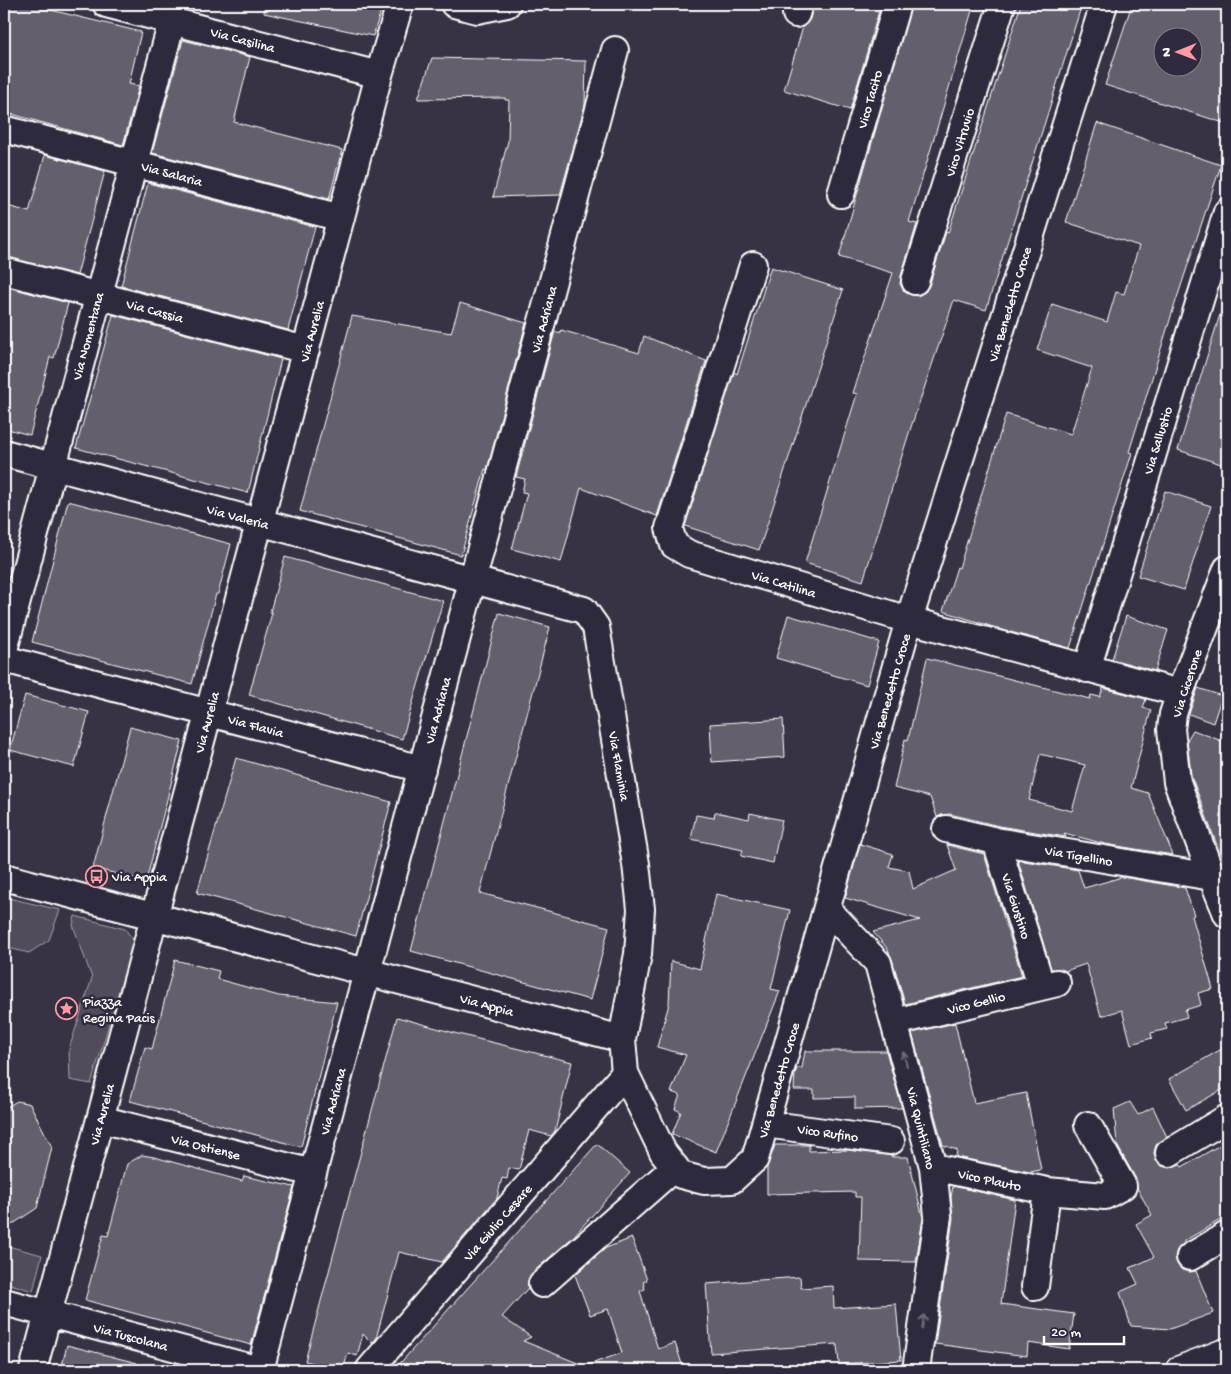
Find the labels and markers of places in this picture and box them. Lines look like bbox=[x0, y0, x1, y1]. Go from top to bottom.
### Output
bus stop icon: Via Appia bbox=[84, 864, 108, 888]
place label: Via Appia bbox=[111, 870, 168, 887]
place label: Piazza Regina Pacis bbox=[82, 995, 156, 1028]
place icon: Piazza Regina Pacis bbox=[55, 997, 79, 1021]

